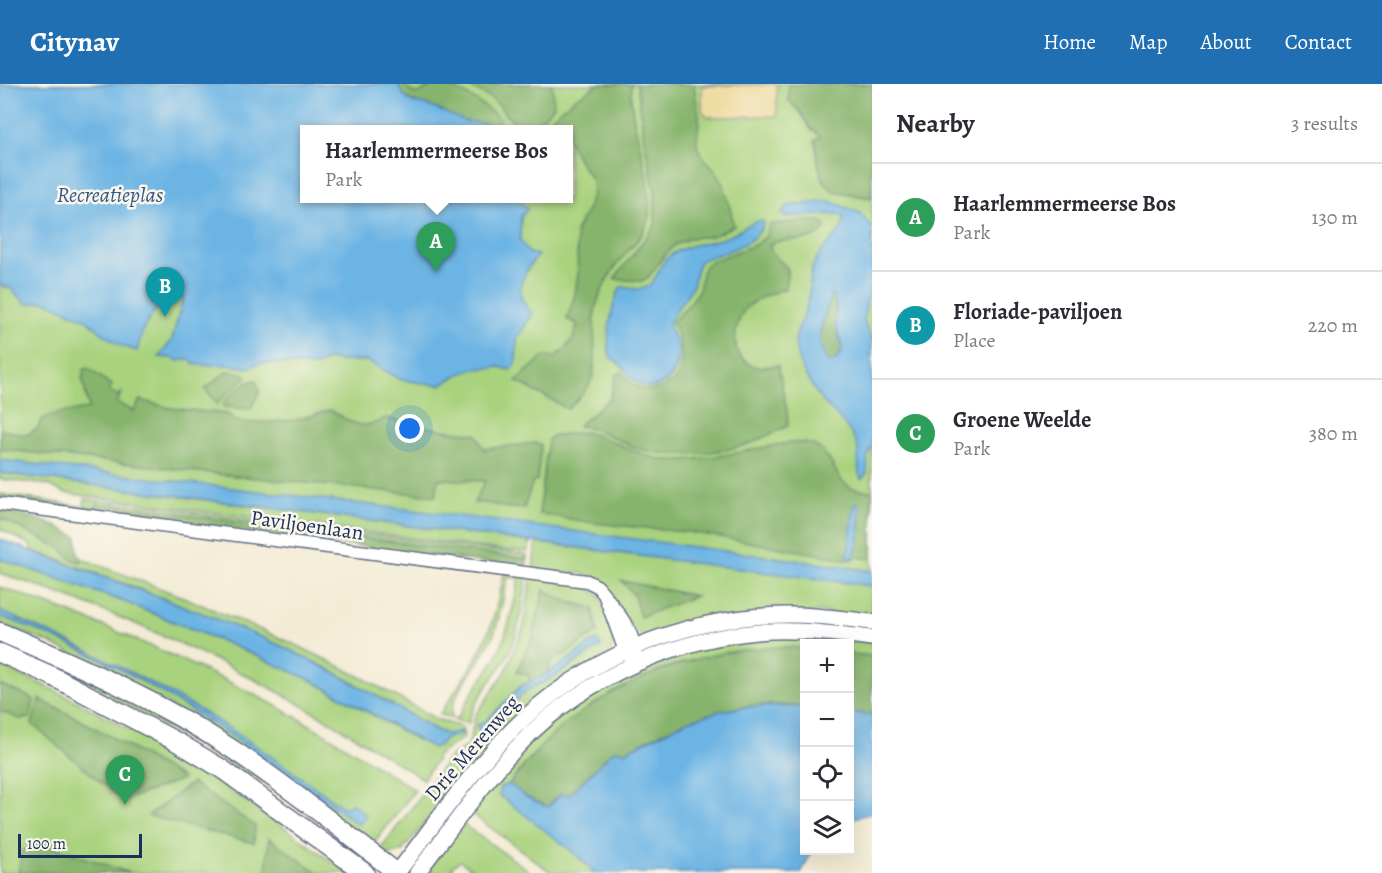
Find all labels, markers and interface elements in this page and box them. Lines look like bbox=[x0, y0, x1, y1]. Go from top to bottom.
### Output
text: Citynav bbox=[30, 23, 119, 61]
text: Home bbox=[1043, 28, 1096, 56]
text: Map bbox=[1129, 28, 1167, 56]
text: About bbox=[1200, 28, 1252, 56]
text: Contact bbox=[1285, 28, 1352, 56]
text: Nearby bbox=[896, 106, 975, 141]
text: 3 results bbox=[1291, 110, 1358, 137]
popup bbox=[300, 125, 573, 203]
text: Haarlemmermeerse Bos bbox=[325, 136, 548, 166]
text: Park bbox=[325, 166, 363, 193]
water label: Recreatieplas bbox=[57, 180, 164, 210]
text: Haarlemmermeerse Bos bbox=[953, 189, 1176, 219]
text: A bbox=[909, 204, 922, 231]
text: 130 m bbox=[1312, 204, 1358, 231]
text: Park bbox=[953, 219, 991, 246]
pin: A bbox=[416, 222, 456, 272]
pin: B bbox=[146, 268, 184, 317]
text: Floriade-paviljoen bbox=[953, 297, 1122, 327]
text: B bbox=[909, 312, 922, 339]
text: 220 m bbox=[1308, 312, 1358, 339]
text: Place bbox=[953, 327, 995, 354]
text: Groene Weelde bbox=[953, 405, 1091, 435]
your location bbox=[395, 414, 424, 443]
text: C bbox=[909, 420, 922, 447]
text: 380 m bbox=[1309, 420, 1358, 447]
text: Park bbox=[953, 435, 991, 462]
street label: Paviljoenlaan bbox=[249, 503, 365, 547]
map controls bbox=[800, 639, 854, 855]
button: + bbox=[800, 639, 854, 693]
street label: Drie Merenweg bbox=[418, 689, 526, 807]
button: − bbox=[800, 693, 854, 747]
button: locate bbox=[800, 747, 854, 801]
pin: C bbox=[106, 756, 144, 805]
button: layers bbox=[800, 801, 854, 855]
scale bar bbox=[18, 831, 142, 858]
text: 100 m bbox=[27, 833, 66, 855]

